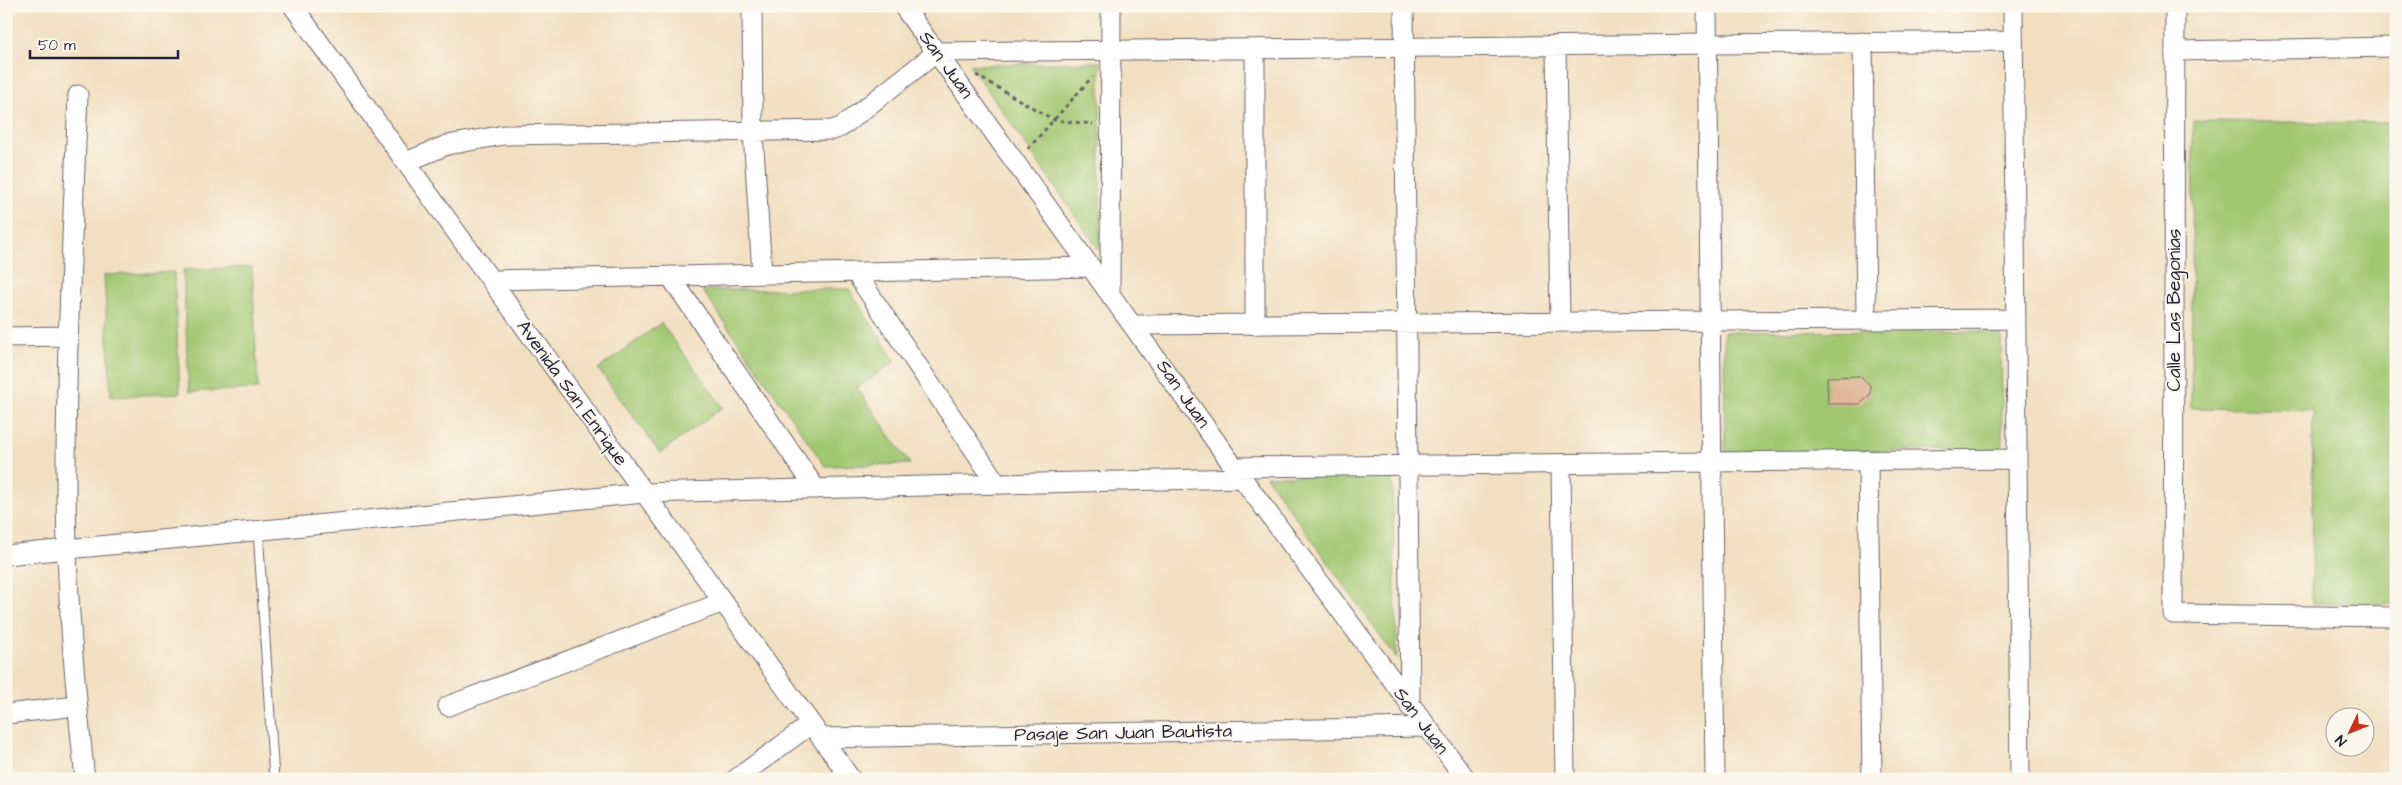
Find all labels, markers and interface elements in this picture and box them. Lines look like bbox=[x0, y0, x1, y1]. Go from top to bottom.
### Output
street label: San Juan bbox=[912, 26, 980, 104]
scale bar bbox=[30, 28, 178, 60]
text: 50 m bbox=[38, 35, 76, 56]
street label: Calle Las Begonias bbox=[2161, 229, 2189, 391]
street label: Avenida San Enrique bbox=[510, 314, 634, 472]
street label: San Juan bbox=[1150, 354, 1216, 434]
street label: San Juan bbox=[1387, 682, 1455, 760]
north arrow bbox=[2324, 708, 2374, 758]
street label: Pasaje San Juan Bautista bbox=[1014, 718, 1233, 748]
text: N bbox=[2331, 730, 2352, 750]

